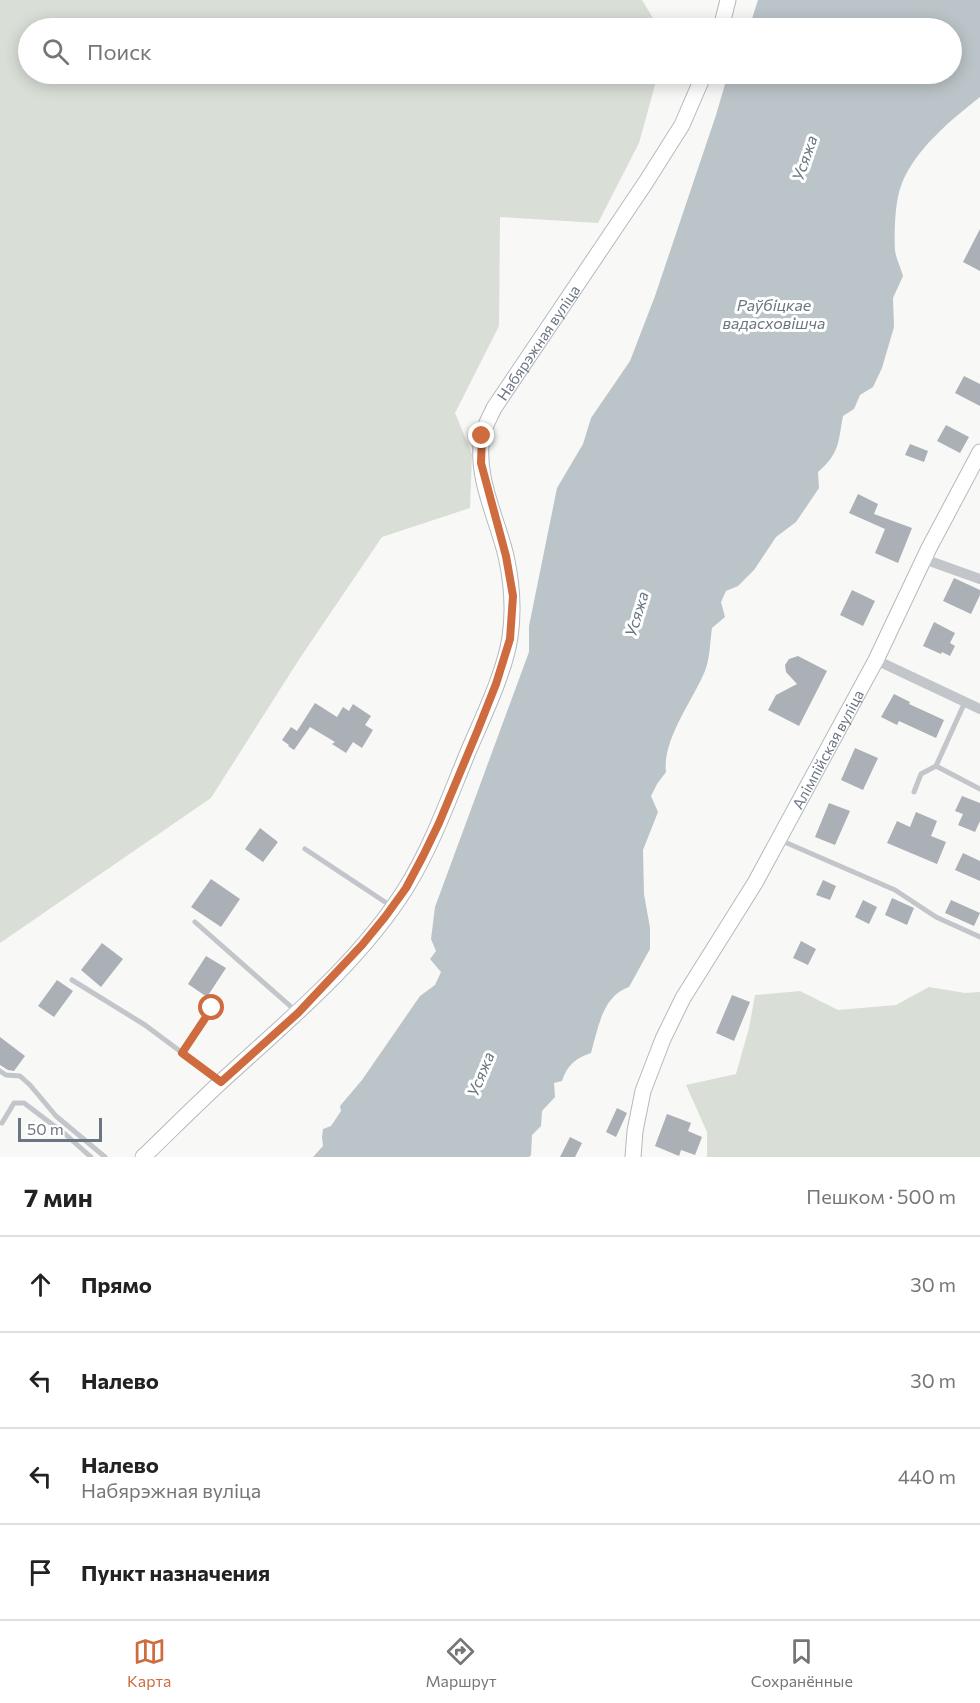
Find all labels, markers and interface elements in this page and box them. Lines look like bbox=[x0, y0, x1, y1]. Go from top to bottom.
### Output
search box bbox=[18, 18, 962, 84]
icon: search bbox=[39, 35, 72, 68]
text: Поиск bbox=[87, 38, 152, 65]
water label: Усяжа bbox=[787, 133, 821, 183]
street label: Набярэжная вуліца bbox=[493, 281, 583, 404]
water label: Раўбіцкае вадасховішча bbox=[723, 295, 825, 332]
route end bbox=[468, 422, 494, 448]
water label: Усяжа bbox=[620, 589, 652, 639]
street label: Алімпійская вуліца bbox=[788, 687, 867, 812]
route start bbox=[198, 994, 224, 1020]
water label: Усяжа bbox=[462, 1049, 498, 1099]
scale bar bbox=[18, 1115, 102, 1142]
text: 50 m bbox=[27, 1119, 64, 1138]
text: 7 мин bbox=[24, 1181, 93, 1212]
text: Пешком · 500 m bbox=[806, 1184, 956, 1208]
icon: ahead bbox=[24, 1268, 57, 1301]
text: Прямо bbox=[81, 1271, 152, 1298]
text: 30 m bbox=[910, 1272, 956, 1296]
icon: left bbox=[24, 1364, 57, 1397]
text: Налево bbox=[81, 1367, 159, 1394]
text: 30 m bbox=[910, 1368, 956, 1392]
text: Налево bbox=[81, 1451, 159, 1478]
icon: left bbox=[24, 1460, 57, 1493]
text: 440 m bbox=[898, 1464, 956, 1488]
text: Набярэжная вуліца bbox=[81, 1478, 261, 1502]
icon: arrive bbox=[24, 1556, 57, 1589]
text: Пункт назначения bbox=[81, 1559, 270, 1586]
tab: Карта bbox=[127, 1635, 171, 1690]
tab: Маршрут bbox=[425, 1635, 497, 1690]
tab: Сохранённые bbox=[751, 1635, 853, 1690]

